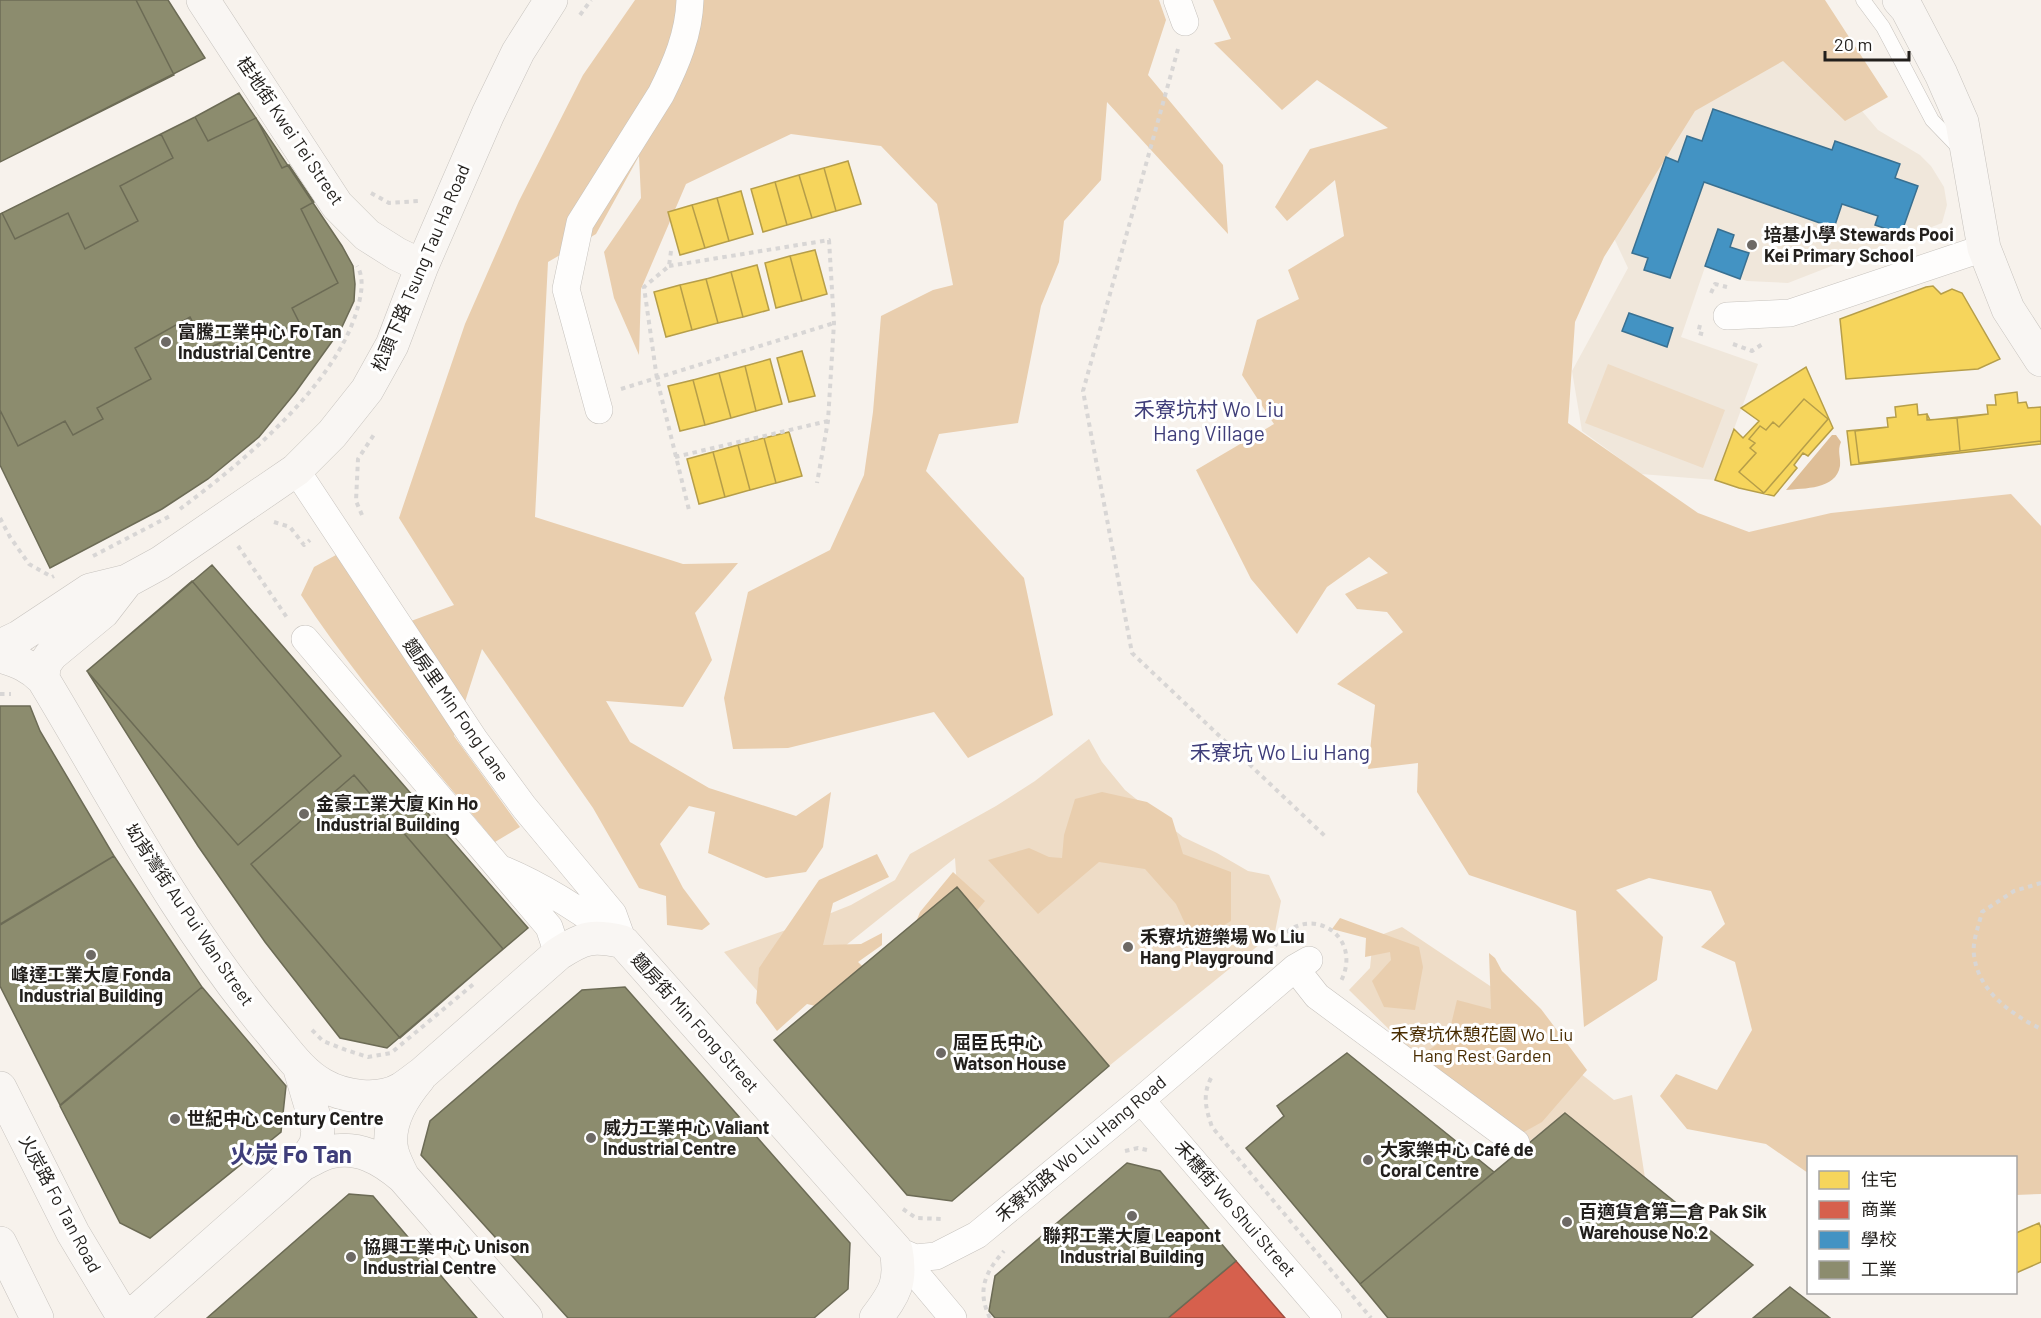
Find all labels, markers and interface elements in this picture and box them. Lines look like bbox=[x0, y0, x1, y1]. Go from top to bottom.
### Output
scale bar bbox=[1825, 24, 1909, 62]
text: 20 m bbox=[1834, 33, 1872, 55]
street label: 桂地街 Kwei Tei Street bbox=[233, 52, 349, 209]
street label: 松頭下路 Tsung Tau Ha Road bbox=[366, 161, 474, 375]
place label: 培基小學 Stewards Pooi Kei Primary School bbox=[1764, 223, 1954, 266]
marker: 培基小學 Stewards Pooi Kei Primary School bbox=[1745, 238, 1759, 252]
place label: 富騰工業中心 Fo Tan Industrial Centre bbox=[178, 320, 342, 363]
marker: 富騰工業中心 Fo Tan Industrial Centre bbox=[159, 335, 173, 349]
district label: 禾寮坑村 Wo Liu Hang Village bbox=[1134, 396, 1284, 445]
street label: 麵房里 Min Fong Lane bbox=[399, 634, 514, 785]
district label: 禾寮坑 Wo Liu Hang bbox=[1190, 739, 1370, 764]
place label: 金豪工業大廈 Kin Ho Industrial Building bbox=[316, 792, 478, 835]
marker: 金豪工業大廈 Kin Ho Industrial Building bbox=[297, 807, 311, 821]
street label: 㘭背灣街 Au Pui Wan Street bbox=[121, 819, 259, 1010]
place label: 禾寮坑遊樂場 Wo Liu Hang Playground bbox=[1140, 925, 1305, 968]
marker: 禾寮坑遊樂場 Wo Liu Hang Playground bbox=[1121, 940, 1135, 954]
marker: 峰達工業大廈 Fonda Industrial Building bbox=[84, 948, 98, 962]
street label: 麵房街 Min Fong Street bbox=[627, 948, 764, 1096]
place label: 峰達工業大廈 Fonda Industrial Building bbox=[11, 963, 171, 1006]
park label: 禾寮坑休憩花園 Wo Liu Hang Rest Garden bbox=[1391, 1023, 1573, 1066]
place label: 屈臣氏中心 Watson House bbox=[953, 1031, 1067, 1074]
marker: 屈臣氏中心 Watson House bbox=[934, 1046, 948, 1060]
street label: 禾寮坑路 Wo Liu Hang Road bbox=[991, 1070, 1170, 1226]
place label: 世紀中心 Century Centre bbox=[187, 1107, 384, 1129]
marker: 世紀中心 Century Centre bbox=[168, 1112, 182, 1126]
place label: 威力工業中心 Valiant Industrial Centre bbox=[603, 1116, 770, 1159]
street label: 火炭路 Fo Tan Road bbox=[15, 1131, 106, 1276]
marker: 威力工業中心 Valiant Industrial Centre bbox=[584, 1131, 598, 1145]
street label: 禾穗街 Wo Shui Street bbox=[1171, 1136, 1301, 1281]
place label: 大家樂中心 Café de Coral Centre bbox=[1380, 1138, 1534, 1181]
district label: 火炭 Fo Tan bbox=[230, 1139, 352, 1168]
marker: 大家樂中心 Café de Coral Centre bbox=[1361, 1153, 1375, 1167]
legend bbox=[1807, 1156, 2017, 1294]
text: 住宅 bbox=[1861, 1168, 1897, 1190]
text: 商業 bbox=[1861, 1198, 1897, 1220]
place label: 百適貨倉第二倉 Pak Sik Warehouse No.2 bbox=[1579, 1200, 1767, 1243]
marker: 聯邦工業大廈 Leapont Industrial Building bbox=[1125, 1209, 1139, 1223]
marker: 百適貨倉第二倉 Pak Sik Warehouse No.2 bbox=[1560, 1215, 1574, 1229]
place label: 聯邦工業大廈 Leapont Industrial Building bbox=[1043, 1224, 1221, 1267]
text: 學校 bbox=[1861, 1228, 1897, 1250]
place label: 協興工業中心 Unison Industrial Centre bbox=[363, 1235, 529, 1278]
marker: 協興工業中心 Unison Industrial Centre bbox=[344, 1250, 358, 1264]
text: 工業 bbox=[1861, 1258, 1897, 1280]

